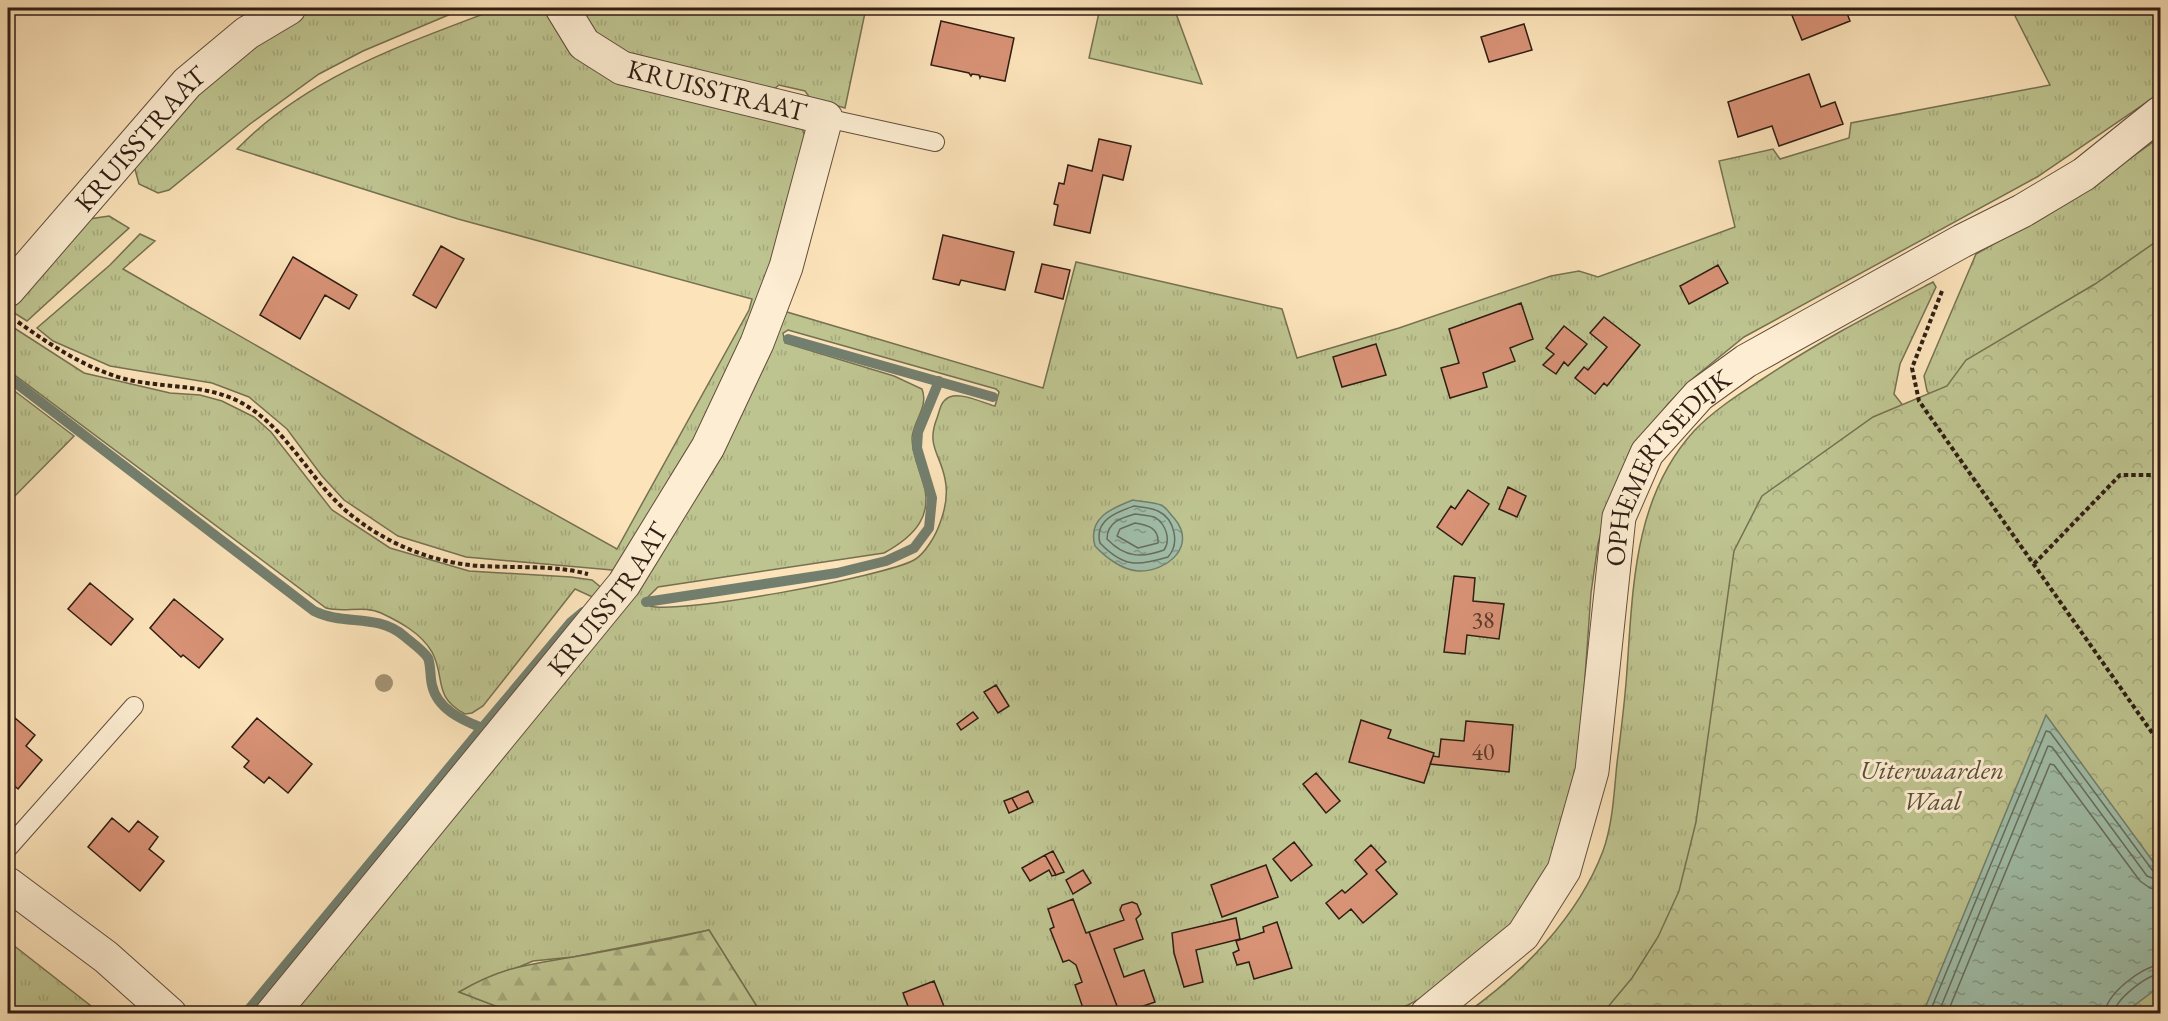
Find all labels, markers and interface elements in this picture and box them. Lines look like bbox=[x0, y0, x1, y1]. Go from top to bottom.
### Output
street label: KRUISSTRAAT bbox=[624, 51, 811, 129]
street label: KRUISSTRAAT bbox=[66, 57, 213, 219]
street label: OPHEMERTSEDIJK bbox=[1596, 360, 1738, 568]
street label: KRUISSTRAAT bbox=[539, 514, 676, 683]
house number: 38 bbox=[1471, 604, 1495, 635]
house number: 40 bbox=[1471, 736, 1495, 767]
park label: Uiterwaarden Waal bbox=[1860, 752, 2004, 818]

